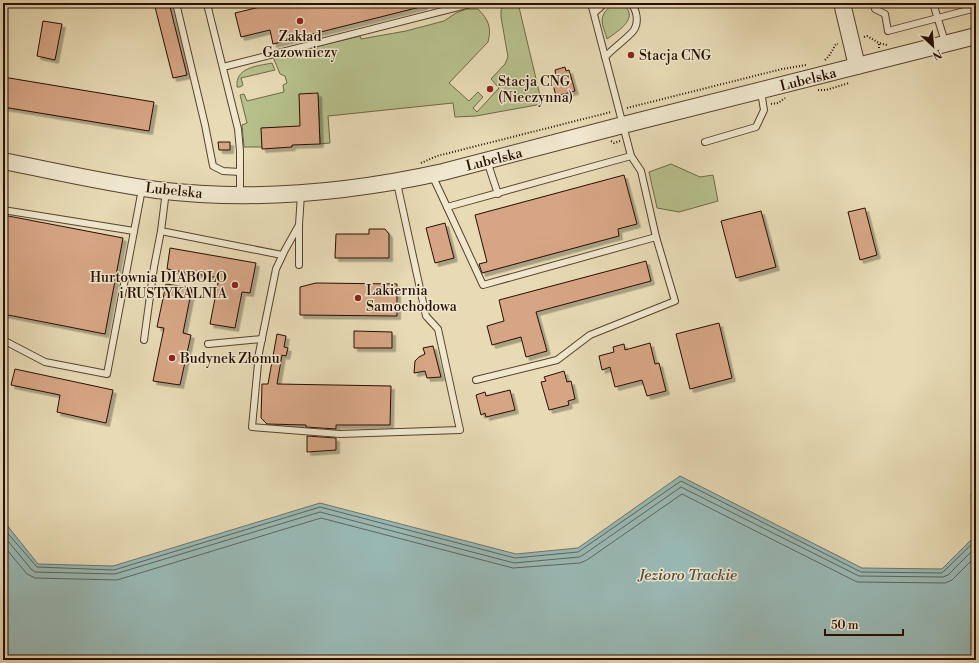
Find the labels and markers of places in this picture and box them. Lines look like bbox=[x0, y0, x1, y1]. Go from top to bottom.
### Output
marker: Zakład Gazowniczy bbox=[295, 16, 305, 26]
place label: Zakład Gazowniczy bbox=[263, 28, 338, 62]
place label: Stacja CNG bbox=[639, 47, 712, 65]
marker: Stacja CNG bbox=[626, 50, 636, 60]
place label: Stacja CNG (Nieczynna) bbox=[498, 73, 573, 107]
marker: Stacja CNG (Nieczynna) bbox=[485, 84, 495, 94]
place label: Hurtownia DIABOLO i RUSTYKALNIA bbox=[90, 269, 227, 303]
marker: Hurtownia DIABOLO i RUSTYKALNIA bbox=[230, 280, 240, 290]
place label: Lakiernia Samochodowa bbox=[366, 282, 458, 316]
marker: Lakiernia Samochodowa bbox=[353, 293, 363, 303]
place label: Budynek Złomu bbox=[179, 350, 280, 368]
marker: Budynek Złomu bbox=[167, 353, 177, 363]

